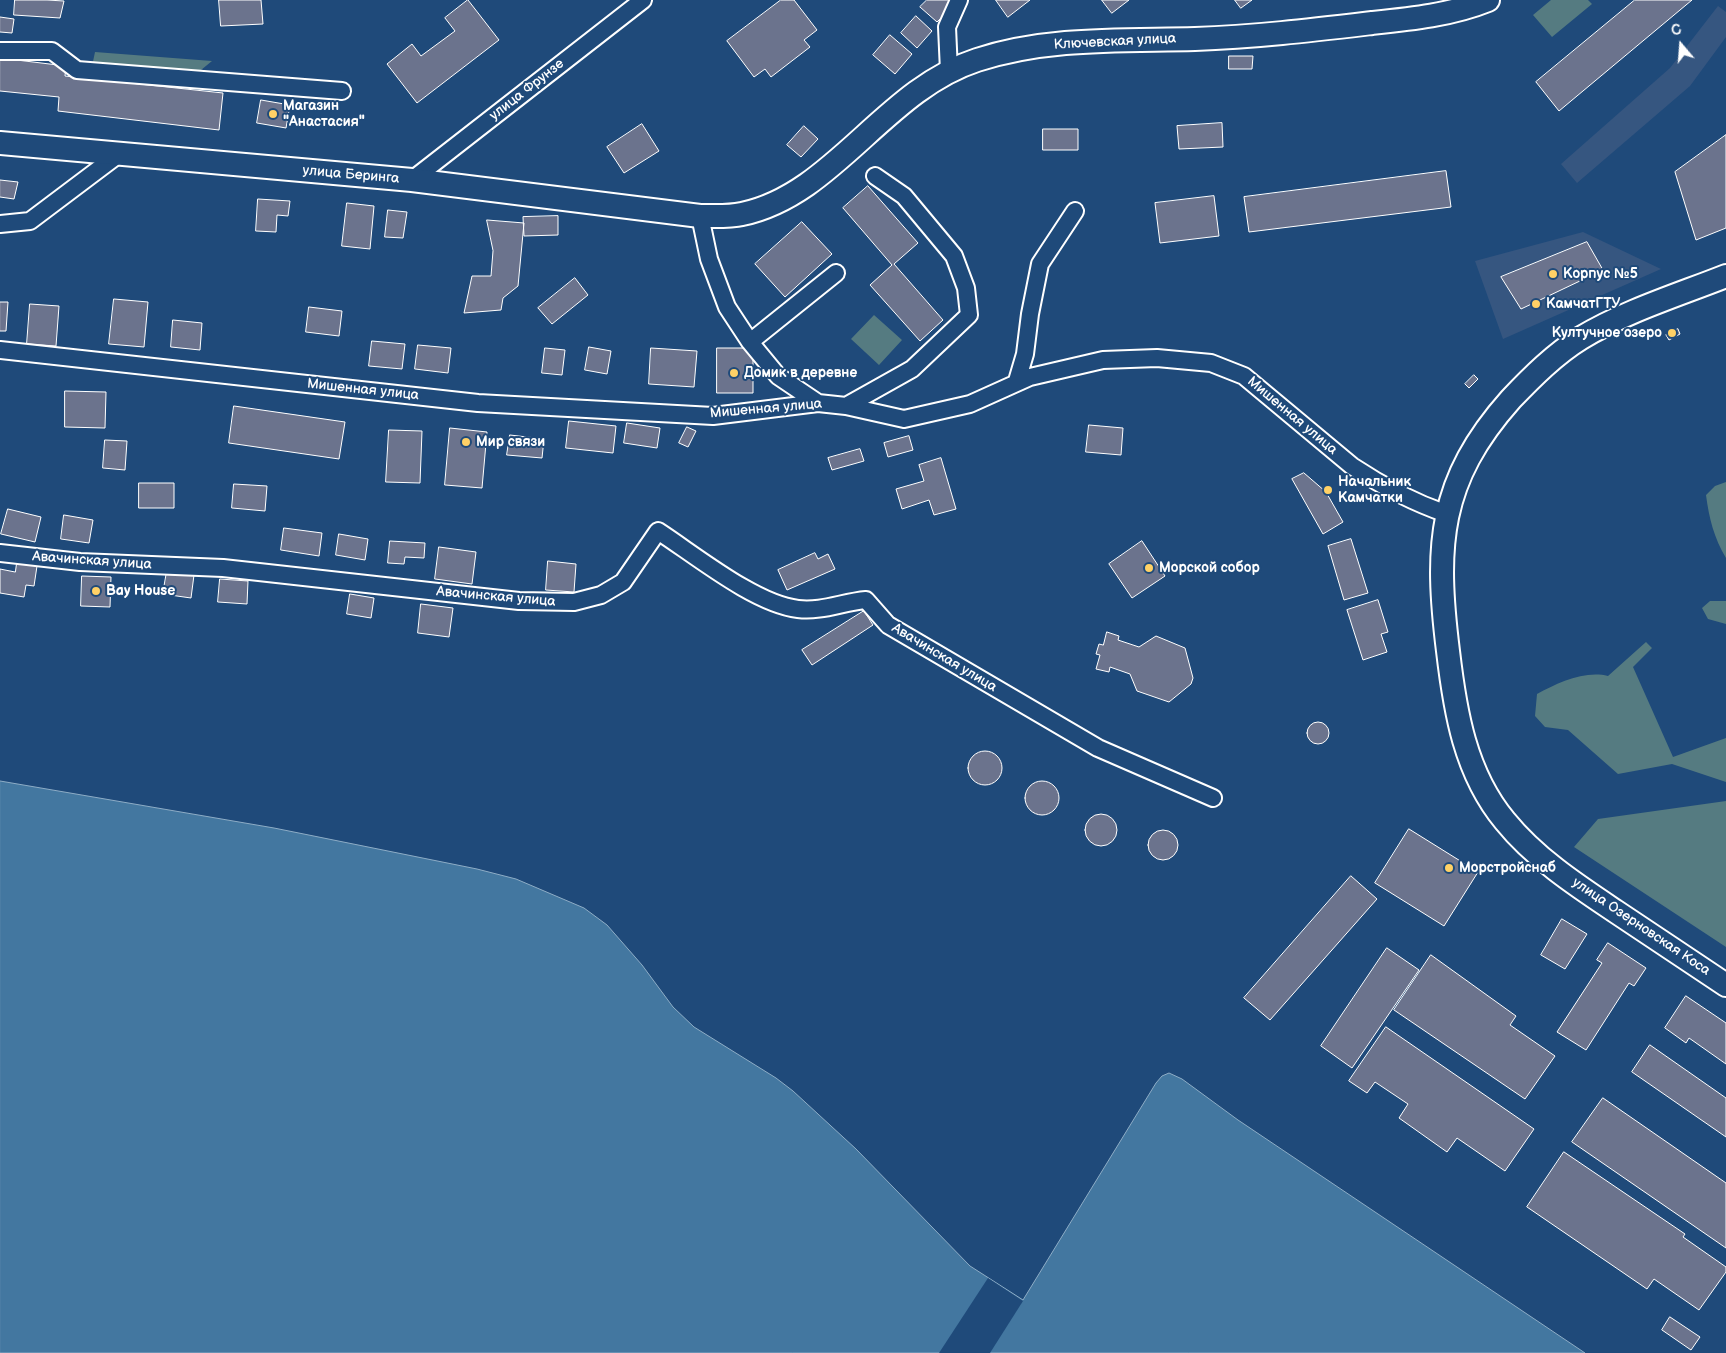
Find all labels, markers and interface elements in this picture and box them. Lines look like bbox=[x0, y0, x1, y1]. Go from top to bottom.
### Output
north arrow bbox=[1656, 20, 1706, 70]
text: С bbox=[1669, 21, 1683, 40]
street label: Ключевская улица bbox=[1053, 30, 1177, 54]
street label: улица Фрунзе bbox=[486, 56, 568, 124]
place label: Магазин "Анастасия" bbox=[283, 98, 365, 130]
marker: Магазин "Анастасия" bbox=[267, 108, 279, 120]
street label: улица Беринга bbox=[302, 162, 400, 188]
place label: Корпус №5 bbox=[1563, 266, 1638, 282]
marker: Корпус №5 bbox=[1547, 268, 1559, 280]
place label: КамчатГТУ bbox=[1546, 296, 1620, 312]
marker: КамчатГТУ bbox=[1530, 298, 1542, 310]
place label: Култучное озеро bbox=[1552, 325, 1662, 341]
marker: Култучное озеро bbox=[1666, 327, 1678, 339]
place label: Домик в деревне bbox=[744, 365, 857, 381]
marker: Домик в деревне bbox=[728, 367, 740, 379]
street label: Мишенная улица bbox=[1244, 373, 1340, 459]
street label: Мишенная улица bbox=[306, 376, 420, 404]
street label: Мишенная улица bbox=[709, 396, 823, 422]
place label: Мир связи bbox=[476, 434, 545, 450]
marker: Мир связи bbox=[460, 436, 472, 448]
place label: Начальник Камчатки bbox=[1338, 474, 1411, 507]
marker: Начальник Камчатки bbox=[1322, 484, 1334, 496]
street label: Авачинская улица bbox=[32, 548, 152, 574]
place label: Морской собор bbox=[1159, 560, 1260, 576]
marker: Морской собор bbox=[1143, 562, 1155, 574]
place label: Bay House bbox=[106, 583, 175, 599]
street label: Авачинская улица bbox=[436, 583, 556, 611]
marker: Bay House bbox=[90, 585, 102, 597]
street label: Авачинская улица bbox=[888, 620, 1000, 696]
place label: Морстройснаб bbox=[1459, 860, 1556, 876]
marker: Морстройснаб bbox=[1443, 862, 1455, 874]
street label: улица Озерновская Коса bbox=[1569, 874, 1713, 980]

